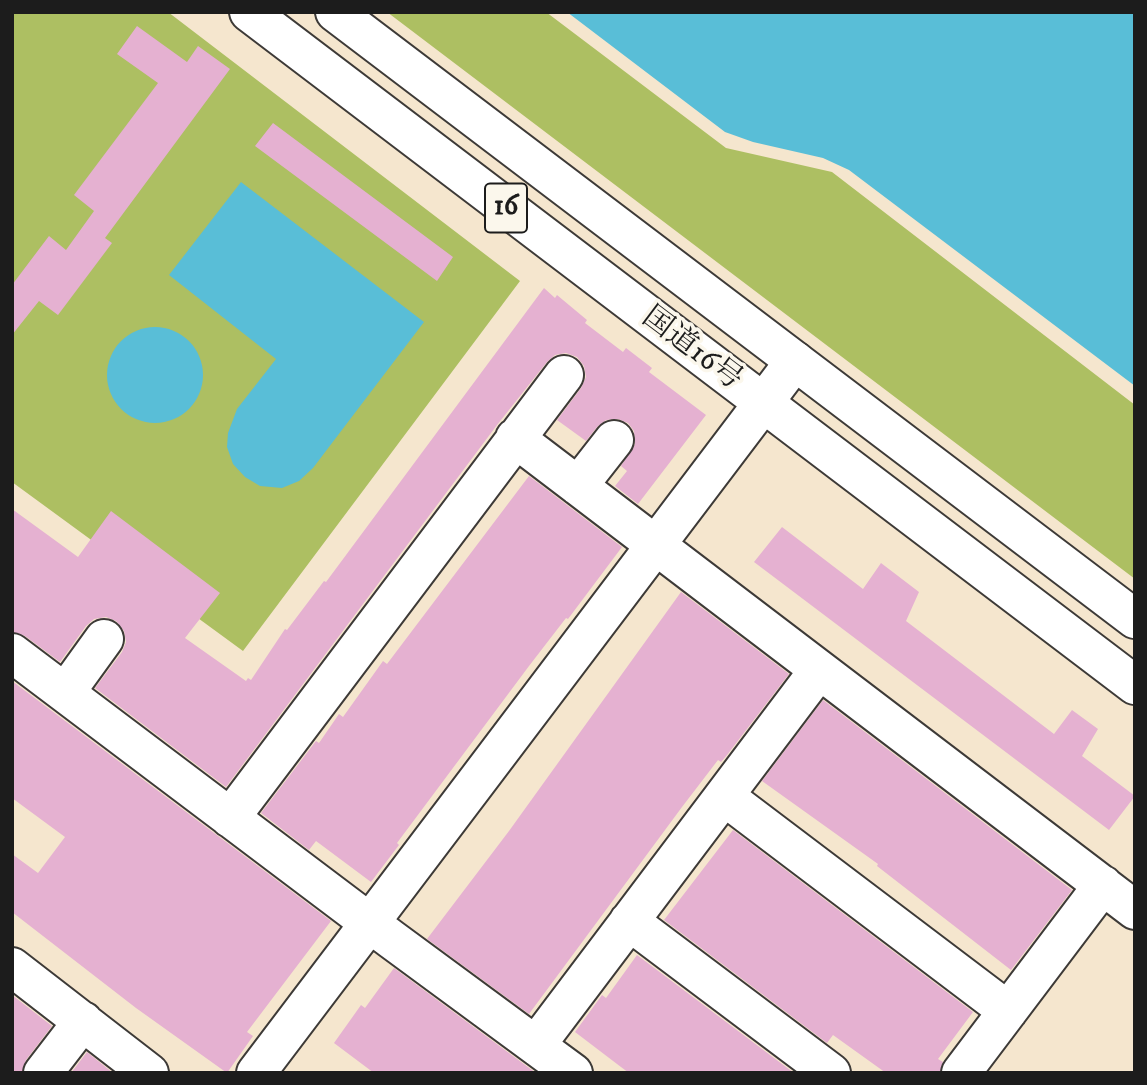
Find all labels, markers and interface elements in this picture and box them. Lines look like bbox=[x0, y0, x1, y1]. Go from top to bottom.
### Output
road number: 16 bbox=[485, 184, 527, 232]
street label: 国道16号 bbox=[634, 301, 748, 399]

